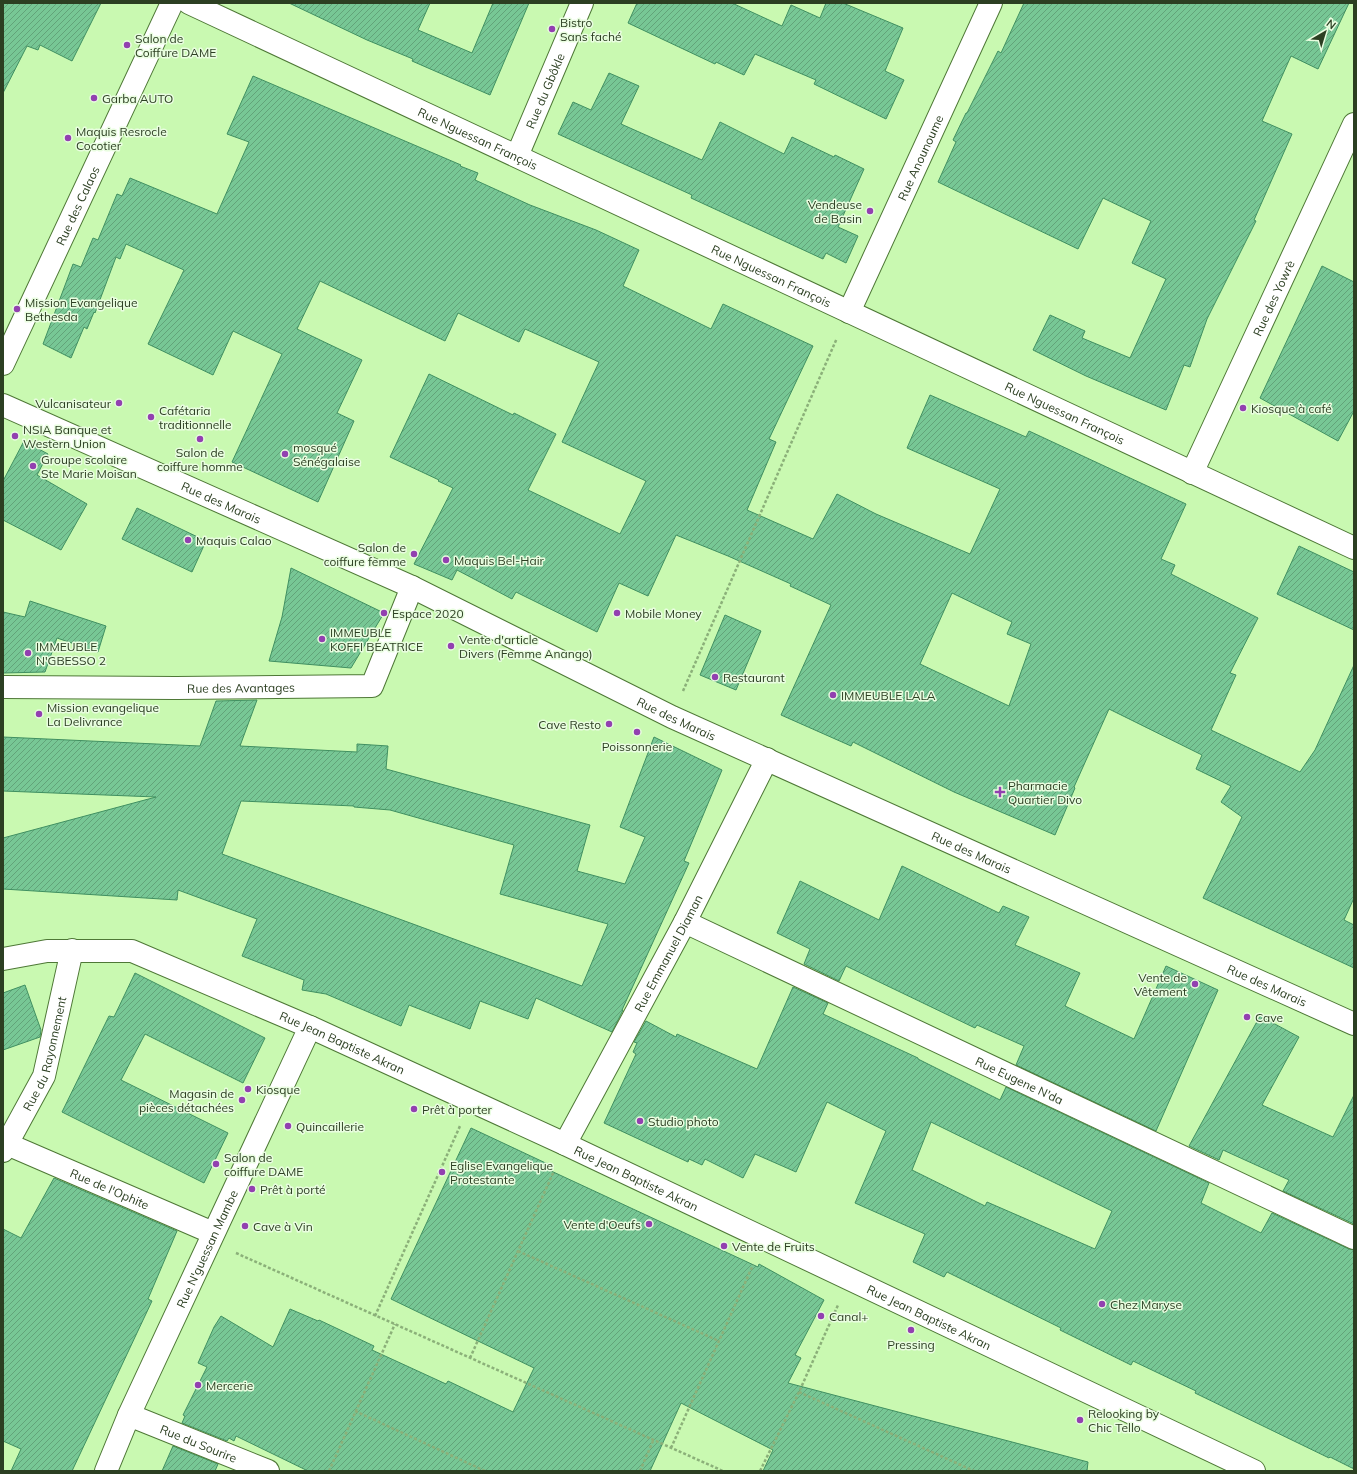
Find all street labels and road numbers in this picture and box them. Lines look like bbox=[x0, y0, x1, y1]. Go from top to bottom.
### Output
street label: Rue du Gbôkle bbox=[522, 51, 567, 131]
street label: Rue Nguessan François bbox=[416, 104, 540, 173]
street label: Rue Anounoume bbox=[894, 112, 946, 203]
street label: Rue des Calaos bbox=[52, 163, 102, 248]
street label: Rue Nguessan François bbox=[709, 241, 834, 310]
street label: Rue des Yowrè bbox=[1249, 258, 1297, 338]
street label: Rue Nguessan François bbox=[1003, 378, 1127, 447]
street label: Rue des Marais bbox=[179, 478, 264, 526]
street label: Rue des Avantages bbox=[187, 679, 295, 695]
street label: Rue des Marais bbox=[635, 693, 718, 743]
street label: Rue des Marais bbox=[930, 828, 1014, 876]
street label: Rue Emmanuel Diaman bbox=[631, 892, 705, 1014]
street label: Rue des Marais bbox=[1225, 960, 1309, 1009]
street label: Rue du Rayonnement bbox=[19, 995, 69, 1113]
street label: Rue Jean Baptiste Akran bbox=[278, 1007, 407, 1077]
street label: Rue Eugene N'da bbox=[973, 1053, 1066, 1107]
street label: Rue Jean Baptiste Akran bbox=[572, 1142, 701, 1214]
street label: Rue de l'Ophite bbox=[68, 1165, 152, 1212]
street label: Rue N'guessan Mambe bbox=[173, 1187, 240, 1310]
street label: Rue Jean Baptiste Akran bbox=[865, 1281, 994, 1353]
street label: Rue du Sourire bbox=[158, 1421, 239, 1465]

